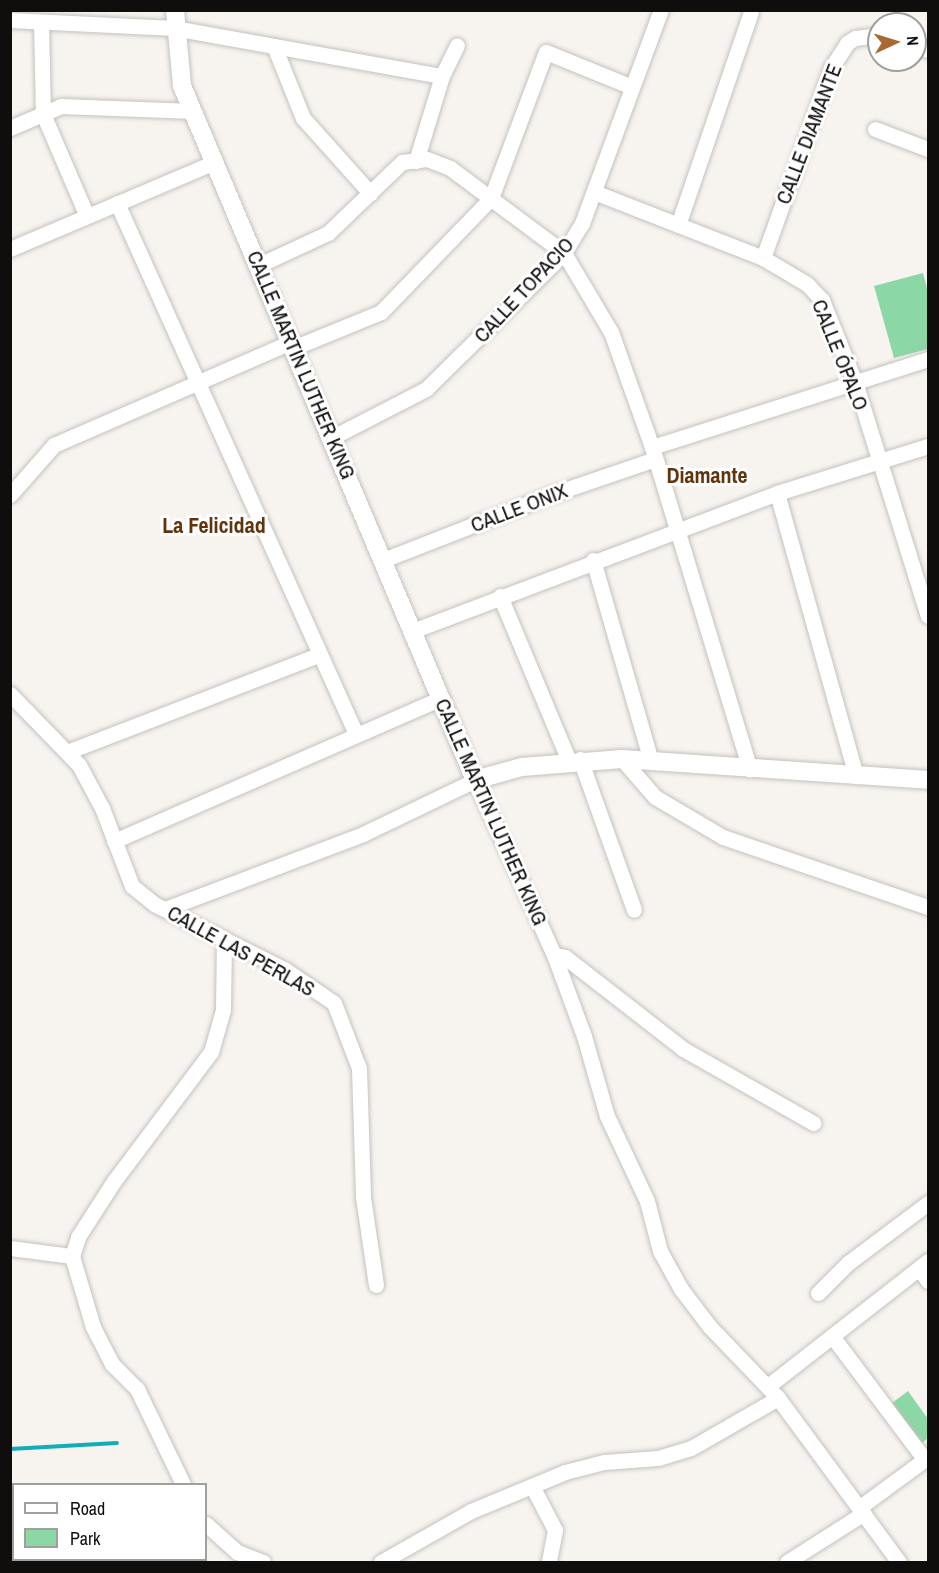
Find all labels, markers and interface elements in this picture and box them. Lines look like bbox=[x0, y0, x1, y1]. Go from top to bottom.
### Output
north arrow bbox=[867, 12, 927, 72]
text: N bbox=[902, 35, 924, 46]
street label: CALLE DIAMANTE bbox=[771, 60, 847, 208]
street label: CALLE TOPACIO bbox=[469, 232, 579, 348]
street label: CALLE MARTIN LUTHER KING bbox=[241, 247, 361, 483]
street label: CALLE ÓPALO bbox=[806, 296, 874, 414]
district label: Diamante bbox=[666, 463, 748, 489]
street label: CALLE ONIX bbox=[467, 478, 571, 538]
district label: La Felicidad bbox=[162, 513, 266, 539]
street label: CALLE MARTIN LUTHER KING bbox=[430, 695, 552, 929]
street label: CALLE LAS PERLAS bbox=[163, 900, 319, 1002]
legend bbox=[12, 1483, 207, 1561]
text: Road bbox=[70, 1496, 105, 1521]
text: Park bbox=[70, 1526, 100, 1551]

